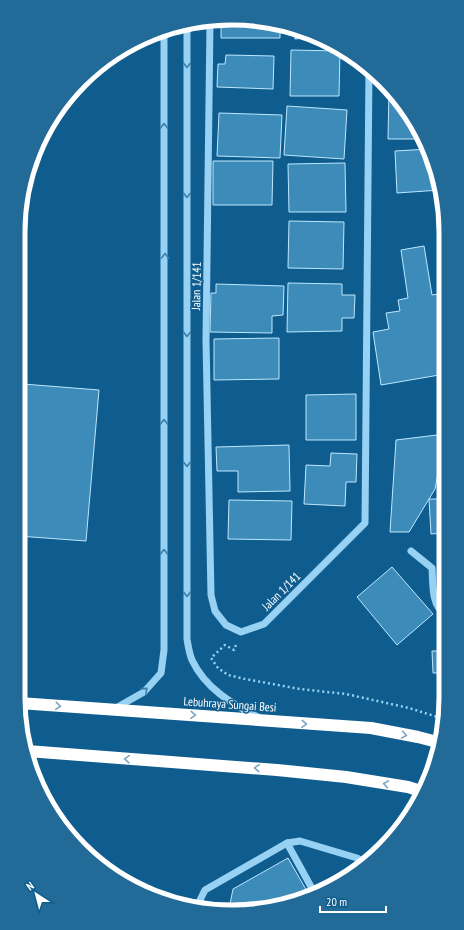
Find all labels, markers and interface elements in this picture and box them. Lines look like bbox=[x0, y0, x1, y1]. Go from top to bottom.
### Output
one-way arrow bbox=[183, 62, 191, 68]
one-way arrow bbox=[160, 123, 168, 129]
one-way arrow bbox=[183, 192, 191, 198]
one-way arrow bbox=[161, 253, 169, 259]
street label: Jalan 1/141 bbox=[188, 262, 204, 311]
one-way arrow bbox=[183, 331, 191, 337]
one-way arrow bbox=[160, 419, 168, 425]
one-way arrow bbox=[183, 461, 191, 467]
one-way arrow bbox=[160, 549, 168, 555]
street label: Jalan 1/141 bbox=[258, 569, 303, 614]
one-way arrow bbox=[183, 591, 191, 597]
one-way arrow bbox=[140, 687, 148, 694]
street label: Lebuhraya Sungai Besi bbox=[183, 693, 277, 715]
one-way arrow bbox=[55, 701, 61, 710]
one-way arrow bbox=[190, 710, 196, 719]
one-way arrow bbox=[301, 719, 308, 728]
one-way arrow bbox=[401, 730, 407, 738]
one-way arrow bbox=[124, 754, 130, 763]
one-way arrow bbox=[254, 764, 260, 773]
one-way arrow bbox=[383, 780, 389, 788]
north arrow bbox=[16, 874, 56, 914]
text: N bbox=[24, 878, 37, 893]
scale bar bbox=[320, 888, 386, 914]
text: 20 m bbox=[326, 894, 347, 909]

